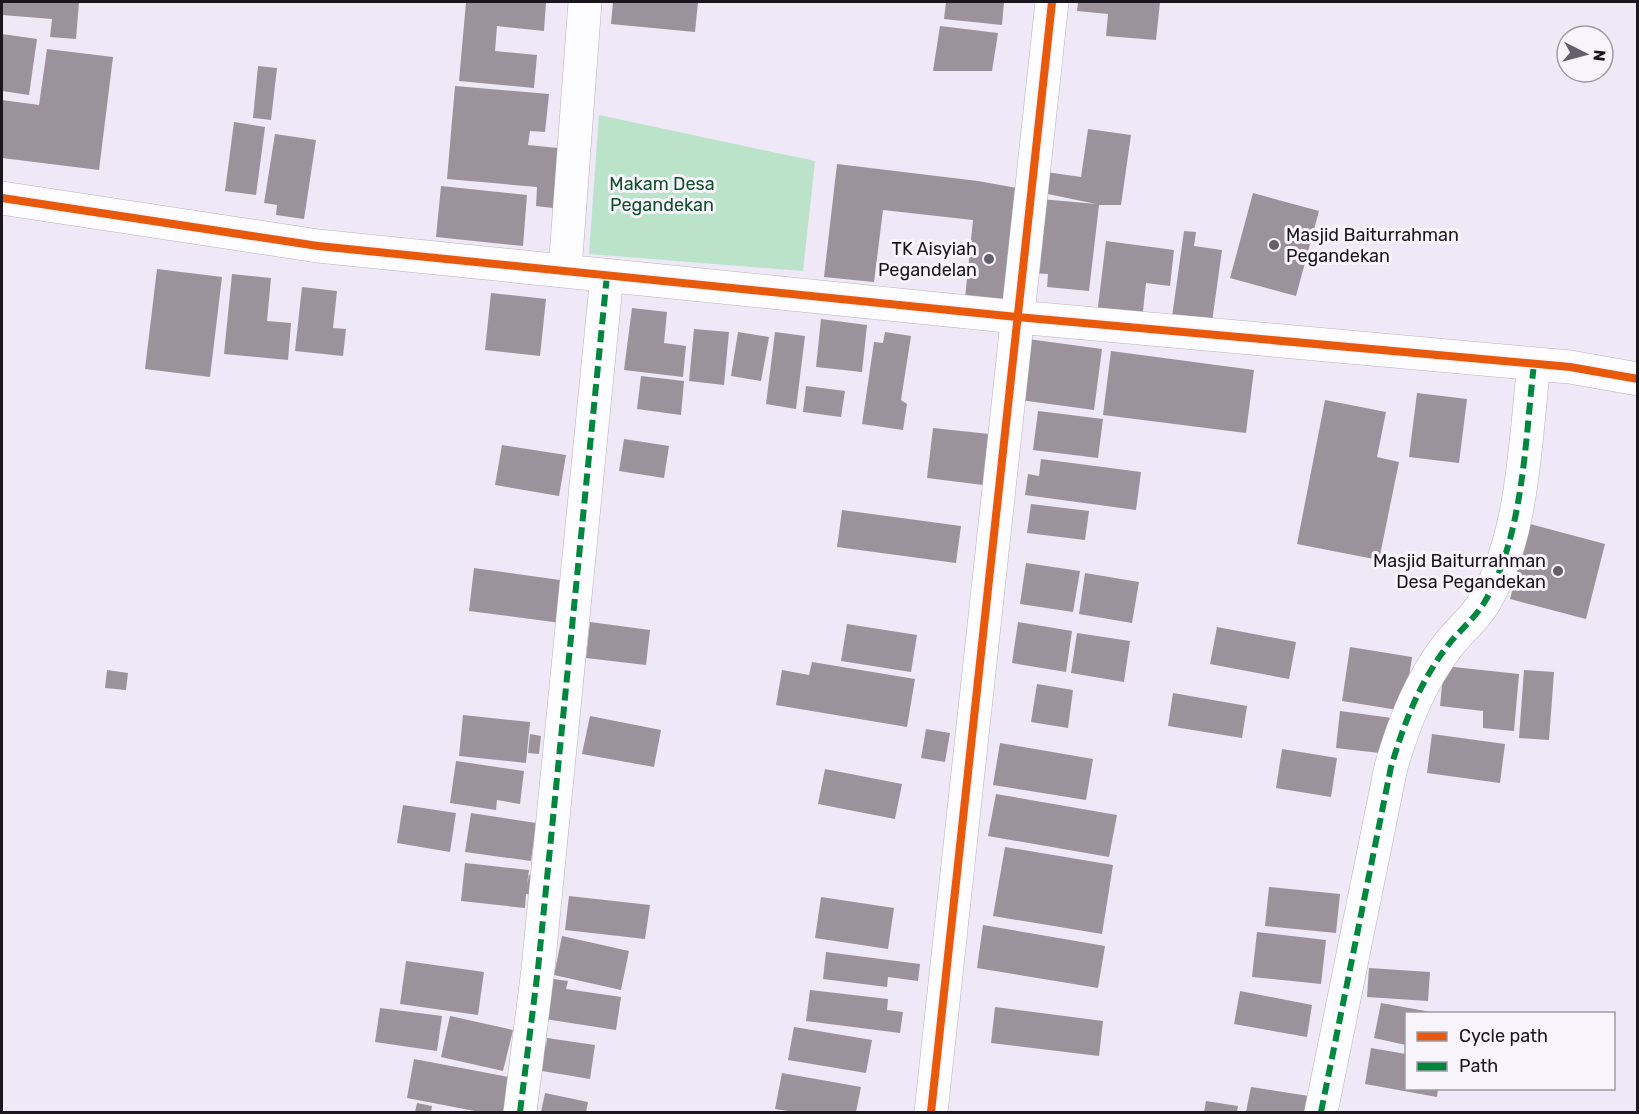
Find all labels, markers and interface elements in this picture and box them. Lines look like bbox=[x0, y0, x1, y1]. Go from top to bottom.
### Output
north arrow bbox=[1555, 24, 1615, 84]
text: N bbox=[1589, 49, 1609, 62]
park label: Makam Desa Pegandekan bbox=[609, 173, 715, 216]
place label: Masjid Baiturrahman Pegandekan bbox=[1286, 224, 1459, 267]
place label: TK Aisyiah Pegandelan bbox=[878, 238, 977, 281]
marker: Masjid Baiturrahman Pegandekan bbox=[1267, 238, 1281, 252]
marker: TK Aisyiah Pegandelan bbox=[982, 252, 996, 266]
place label: Masjid Baiturrahman Desa Pegandekan bbox=[1373, 550, 1546, 593]
marker: Masjid Baiturrahman Desa Pegandekan bbox=[1551, 564, 1565, 578]
legend bbox=[1405, 1012, 1615, 1090]
text: Cycle path bbox=[1459, 1025, 1548, 1047]
text: Path bbox=[1459, 1055, 1498, 1077]

